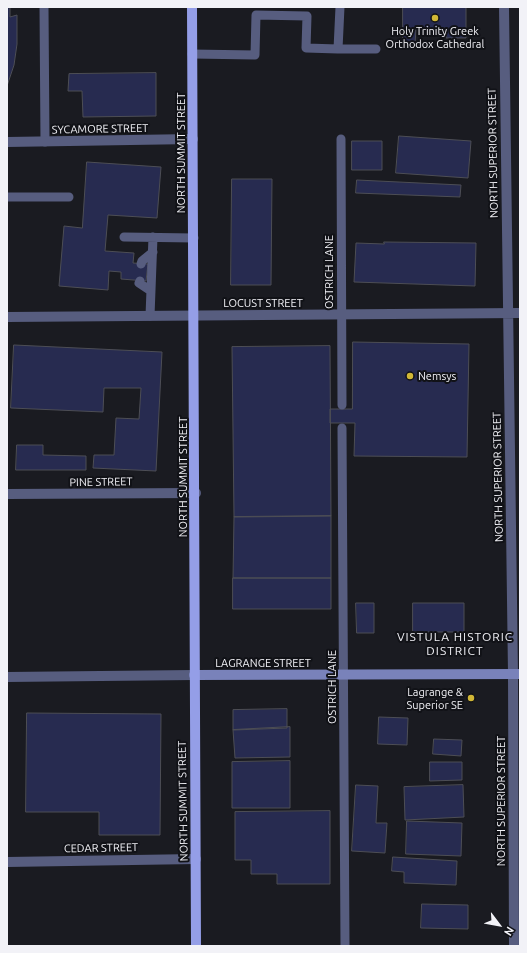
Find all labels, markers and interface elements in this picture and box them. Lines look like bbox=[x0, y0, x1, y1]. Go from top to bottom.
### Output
marker: Holy Trinity Greek Orthodox Cathedral bbox=[430, 13, 440, 23]
place label: Holy Trinity Greek Orthodox Cathedral bbox=[386, 24, 484, 50]
street label: NORTH SUPERIOR STREET bbox=[485, 88, 501, 218]
street label: NORTH SUMMIT STREET bbox=[174, 93, 188, 213]
street label: SYCAMORE STREET bbox=[52, 122, 148, 136]
street label: OSTRICH LANE bbox=[322, 235, 336, 309]
street label: LOCUST STREET bbox=[223, 296, 303, 310]
place label: Nemsys bbox=[418, 369, 456, 383]
marker: Nemsys bbox=[405, 371, 415, 381]
street label: NORTH SUPERIOR STREET bbox=[490, 412, 506, 542]
street label: NORTH SUMMIT STREET bbox=[176, 417, 190, 537]
street label: PINE STREET bbox=[69, 475, 133, 489]
district label: VISTULA HISTORIC DISTRICT bbox=[397, 630, 513, 658]
street label: OSTRICH LANE bbox=[325, 650, 339, 724]
street label: LAGRANGE STREET bbox=[215, 656, 311, 670]
place label: Lagrange & Superior SE bbox=[407, 685, 463, 711]
marker: Lagrange & Superior SE bbox=[466, 693, 476, 703]
street label: NORTH SUPERIOR STREET bbox=[494, 736, 508, 866]
street label: NORTH SUMMIT STREET bbox=[175, 741, 191, 861]
street label: CEDAR STREET bbox=[64, 841, 138, 855]
north arrow bbox=[479, 905, 519, 945]
text: N bbox=[502, 925, 516, 938]

